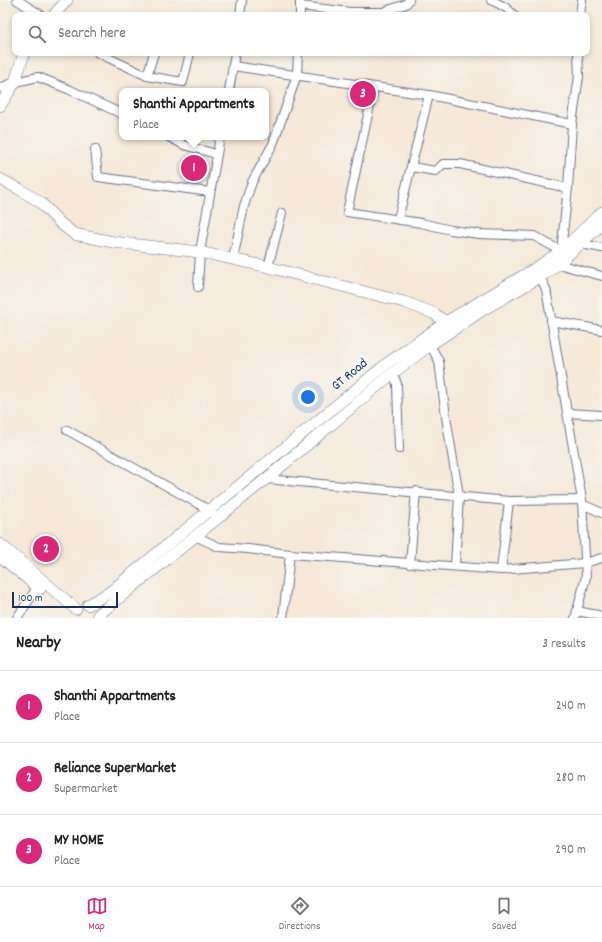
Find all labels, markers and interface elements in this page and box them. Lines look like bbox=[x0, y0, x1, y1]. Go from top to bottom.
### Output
search box bbox=[12, 12, 590, 56]
icon: search bbox=[26, 23, 48, 45]
text: Search here bbox=[58, 23, 126, 45]
pin: 3 bbox=[350, 79, 376, 109]
popup bbox=[119, 88, 269, 140]
text: Shanthi Appartments bbox=[133, 94, 255, 116]
text: Place bbox=[133, 116, 159, 135]
pin: 1 bbox=[181, 153, 207, 183]
street label: GT Road bbox=[327, 354, 373, 396]
your location bbox=[298, 387, 318, 407]
pin: 2 bbox=[33, 534, 59, 564]
scale bar bbox=[12, 590, 118, 609]
text: 100 m bbox=[18, 591, 42, 607]
text: Nearby bbox=[16, 632, 60, 656]
text: 3 results bbox=[542, 635, 586, 654]
text: Shanthi Appartments bbox=[54, 686, 176, 708]
text: 1 bbox=[28, 697, 30, 716]
text: 240 m bbox=[556, 697, 586, 716]
text: Place bbox=[54, 708, 80, 727]
text: Reliance SuperMarket bbox=[54, 758, 176, 780]
text: 2 bbox=[26, 769, 32, 788]
text: 280 m bbox=[556, 769, 586, 788]
text: Supermarket bbox=[54, 780, 118, 799]
text: MY HOME bbox=[54, 830, 104, 852]
text: 3 bbox=[26, 841, 32, 860]
text: 290 m bbox=[555, 841, 586, 860]
text: Place bbox=[54, 852, 80, 871]
tab: Map bbox=[86, 895, 108, 935]
tab: Directions bbox=[279, 895, 321, 935]
tab: Saved bbox=[492, 895, 516, 935]

